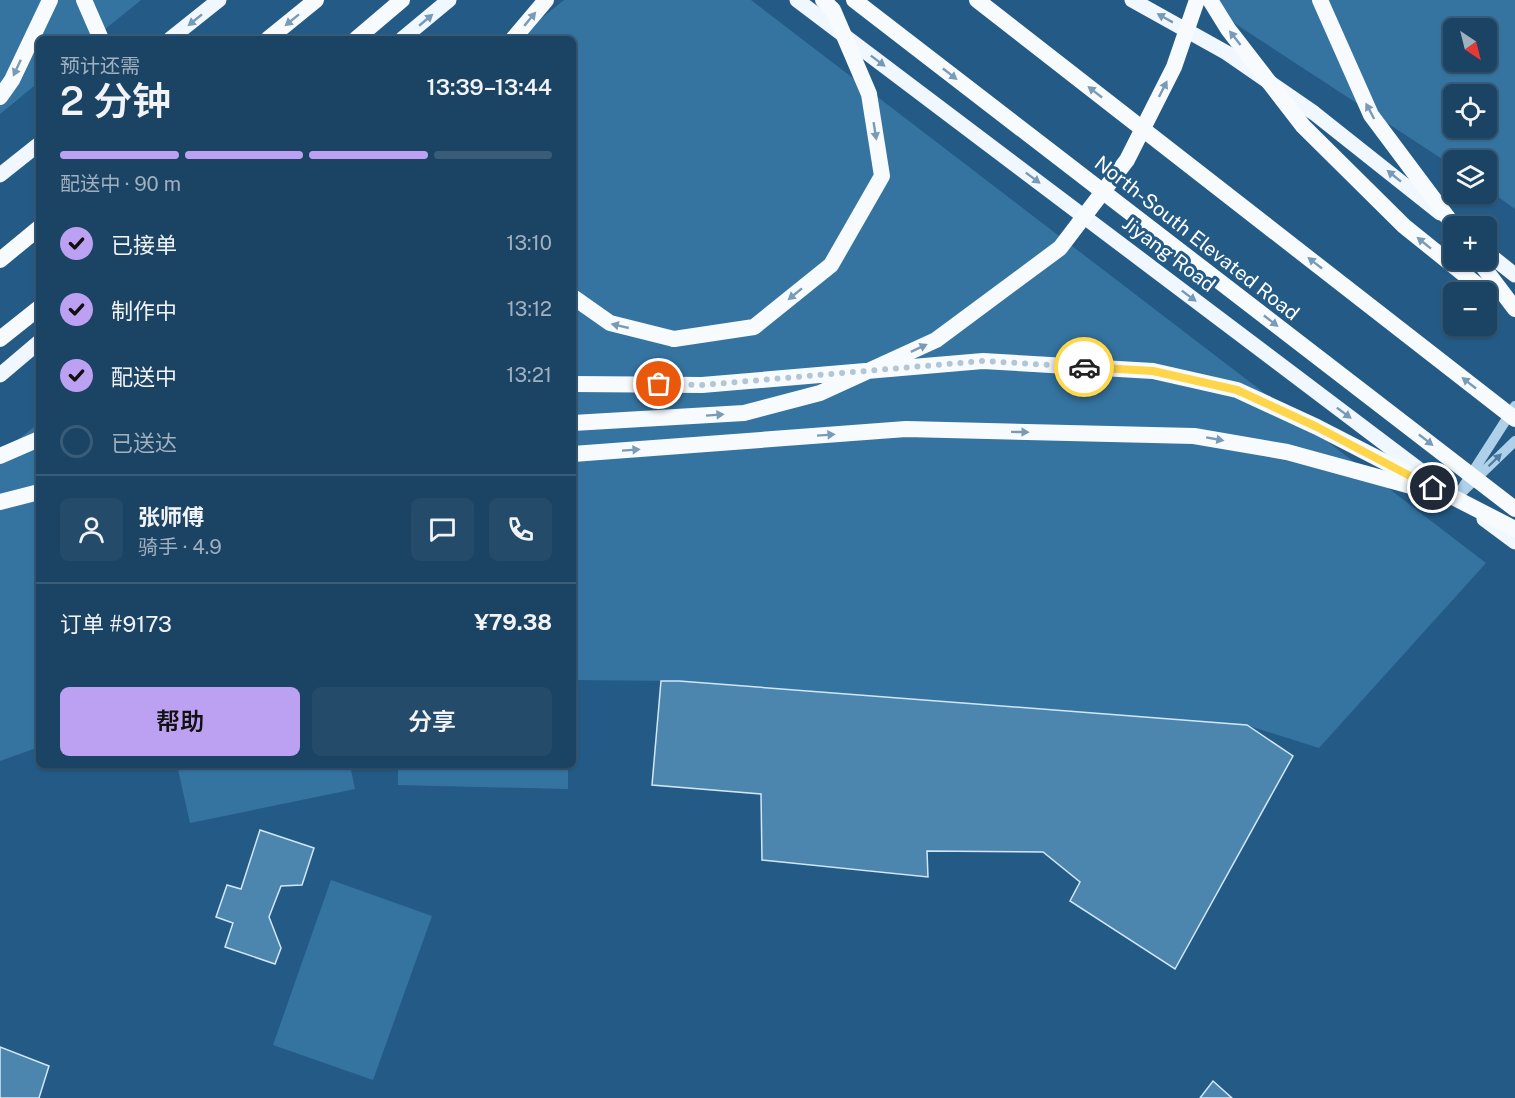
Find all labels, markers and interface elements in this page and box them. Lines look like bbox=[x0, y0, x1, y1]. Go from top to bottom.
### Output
one-way arrow bbox=[523, 12, 536, 27]
one-way arrow bbox=[187, 13, 203, 26]
one-way arrow bbox=[284, 13, 300, 26]
one-way arrow bbox=[418, 13, 434, 26]
one-way arrow bbox=[1156, 13, 1173, 23]
north arrow bbox=[1443, 18, 1497, 72]
map controls bbox=[1443, 18, 1497, 336]
one-way arrow bbox=[1229, 31, 1241, 46]
text: 预计还需 bbox=[60, 54, 140, 78]
one-way arrow bbox=[870, 54, 885, 66]
one-way arrow bbox=[13, 60, 22, 77]
one-way arrow bbox=[943, 68, 958, 80]
text: 13:39–13:44 bbox=[426, 74, 552, 100]
text: 2 分钟 bbox=[60, 78, 171, 124]
one-way arrow bbox=[1158, 81, 1168, 98]
button: locate bbox=[1443, 84, 1497, 138]
one-way arrow bbox=[1087, 85, 1103, 98]
one-way arrow bbox=[1365, 103, 1375, 120]
one-way arrow bbox=[870, 121, 879, 140]
button: layers bbox=[1443, 150, 1497, 204]
street label: North-South Elevated Road bbox=[1090, 151, 1304, 325]
one-way arrow bbox=[1386, 170, 1402, 183]
text: 配送中 · 90 m bbox=[60, 172, 181, 196]
one-way arrow bbox=[1025, 172, 1041, 184]
street label: Jiyang Road bbox=[1118, 211, 1220, 297]
button: + bbox=[1443, 216, 1497, 270]
icon: check bbox=[60, 227, 93, 260]
text: 13:10 bbox=[506, 231, 552, 255]
text: 已接单 bbox=[111, 232, 177, 258]
one-way arrow bbox=[1416, 236, 1432, 249]
one-way arrow bbox=[1307, 256, 1323, 269]
button: − bbox=[1443, 282, 1497, 336]
one-way arrow bbox=[787, 287, 802, 300]
one-way arrow bbox=[1181, 289, 1196, 301]
icon: check bbox=[60, 293, 93, 326]
text: 13:12 bbox=[507, 297, 552, 321]
text: 制作中 bbox=[111, 298, 177, 324]
one-way arrow bbox=[1263, 315, 1279, 328]
one-way arrow bbox=[611, 320, 629, 330]
courier bbox=[1054, 337, 1114, 397]
one-way arrow bbox=[910, 343, 927, 352]
icon: car bbox=[1068, 351, 1101, 384]
pin bbox=[633, 358, 684, 409]
icon: check bbox=[60, 359, 93, 392]
text: 13:21 bbox=[506, 363, 552, 387]
text: 配送中 bbox=[111, 364, 177, 390]
icon: bag bbox=[642, 367, 675, 400]
one-way arrow bbox=[1461, 376, 1477, 389]
one-way arrow bbox=[1337, 407, 1352, 419]
one-way arrow bbox=[706, 410, 725, 420]
one-way arrow bbox=[1011, 427, 1030, 436]
text: 已送达 bbox=[111, 430, 177, 456]
one-way arrow bbox=[816, 430, 835, 440]
one-way arrow bbox=[1418, 434, 1433, 446]
one-way arrow bbox=[1206, 435, 1225, 444]
one-way arrow bbox=[622, 445, 641, 455]
one-way arrow bbox=[1488, 453, 1503, 467]
pin bbox=[1407, 462, 1458, 513]
icon: home bbox=[1416, 471, 1449, 504]
button: person bbox=[60, 498, 123, 561]
button: chat bbox=[411, 498, 474, 561]
button: phone bbox=[489, 498, 552, 561]
text: 张师傅 bbox=[138, 504, 204, 530]
text: 骑手 · 4.9 bbox=[138, 535, 222, 559]
text: ¥79.38 bbox=[474, 609, 552, 635]
text: 订单 #9173 bbox=[60, 611, 172, 637]
button: 帮助 bbox=[60, 687, 300, 756]
button: 分享 bbox=[312, 687, 552, 756]

